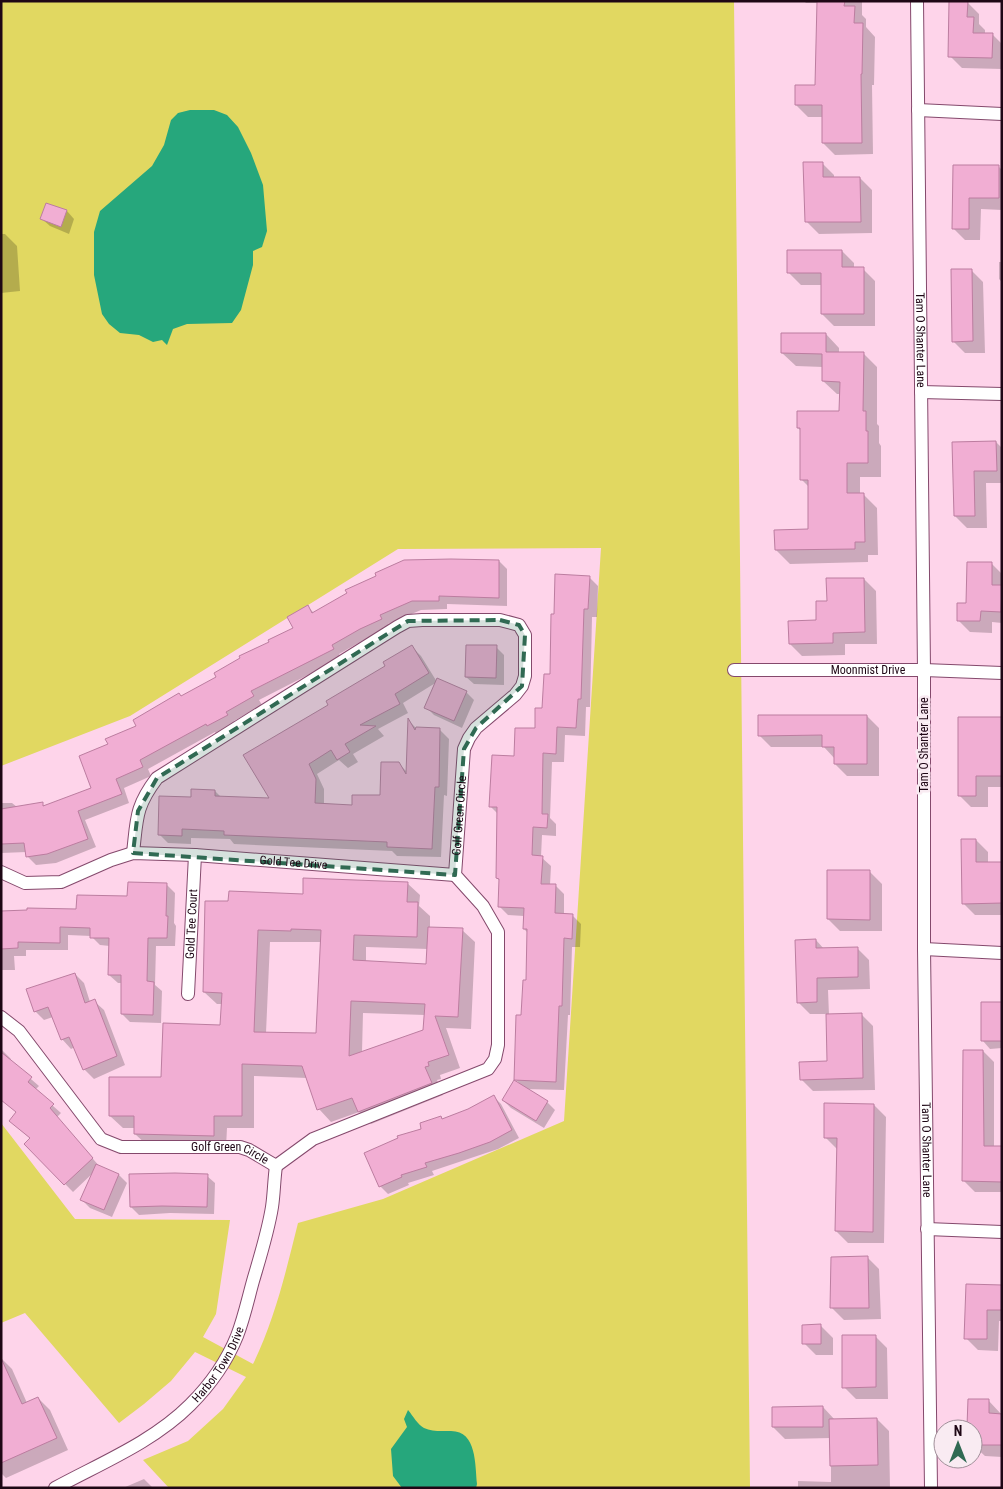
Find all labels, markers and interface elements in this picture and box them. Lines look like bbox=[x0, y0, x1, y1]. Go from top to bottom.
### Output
street label: Tam O Shanter Lane bbox=[913, 292, 928, 388]
street label: Moonmist Drive bbox=[831, 663, 906, 677]
street label: Tam O Shanter Lane bbox=[917, 697, 931, 793]
street label: Golf Green Circle bbox=[449, 775, 469, 856]
street label: Gold Tee Drive bbox=[259, 853, 328, 872]
street label: Gold Tee Court bbox=[183, 888, 200, 960]
street label: Tam O Shanter Lane bbox=[919, 1102, 934, 1198]
street label: Golf Green Circle bbox=[191, 1140, 271, 1167]
street label: Harbor Town Drive bbox=[189, 1324, 247, 1405]
north arrow bbox=[933, 1419, 983, 1469]
text: N bbox=[954, 1423, 962, 1439]

